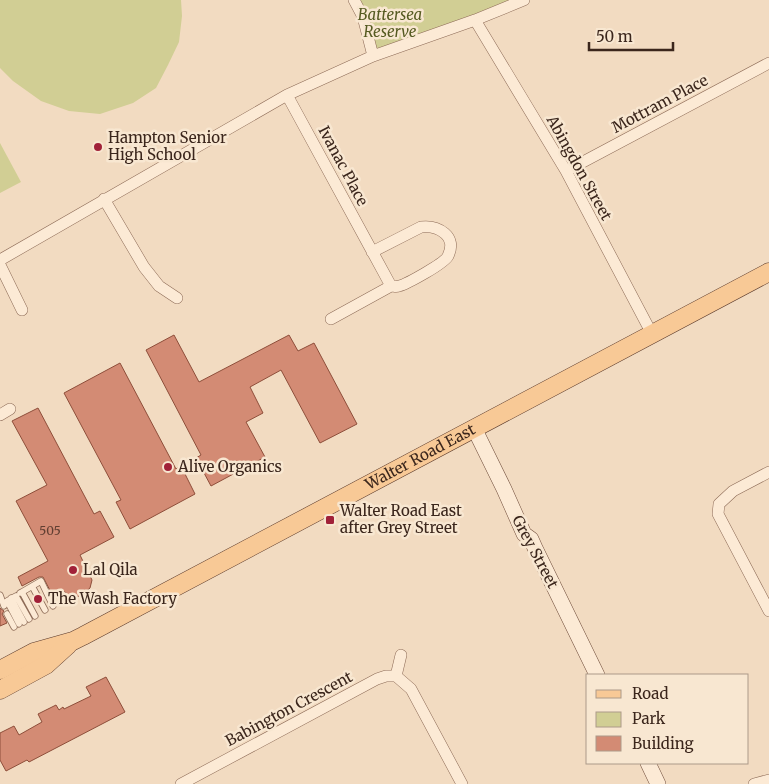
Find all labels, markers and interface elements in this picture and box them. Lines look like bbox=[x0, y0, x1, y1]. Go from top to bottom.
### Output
park label: Battersea Reserve bbox=[358, 5, 422, 41]
scale bar bbox=[589, 20, 673, 52]
text: 50 m bbox=[596, 27, 633, 46]
street label: Mottram Place bbox=[609, 70, 711, 137]
street label: Abingdon Street bbox=[542, 111, 616, 224]
street label: Ivanac Place bbox=[314, 122, 373, 209]
place label: Hampton Senior High School bbox=[108, 128, 227, 164]
marker: Hampton Senior High School bbox=[92, 141, 104, 153]
street label: Walter Road East bbox=[361, 420, 479, 494]
place label: Alive Organics bbox=[177, 457, 282, 476]
marker: Alive Organics bbox=[162, 461, 174, 473]
place label: Walter Road East after Grey Street bbox=[339, 501, 462, 537]
street label: Grey Street bbox=[508, 512, 563, 592]
marker: Walter Road East after Grey Street bbox=[324, 514, 336, 526]
house number: 505 bbox=[39, 523, 61, 538]
place label: Lal Qila bbox=[83, 560, 138, 579]
marker: Lal Qila bbox=[67, 564, 79, 576]
place label: The Wash Factory bbox=[48, 589, 177, 608]
marker: The Wash Factory bbox=[32, 593, 44, 605]
street label: Babington Crescent bbox=[222, 667, 356, 750]
legend bbox=[586, 674, 749, 764]
text: Road bbox=[632, 684, 668, 703]
text: Park bbox=[632, 709, 666, 728]
text: Building bbox=[632, 734, 694, 753]

